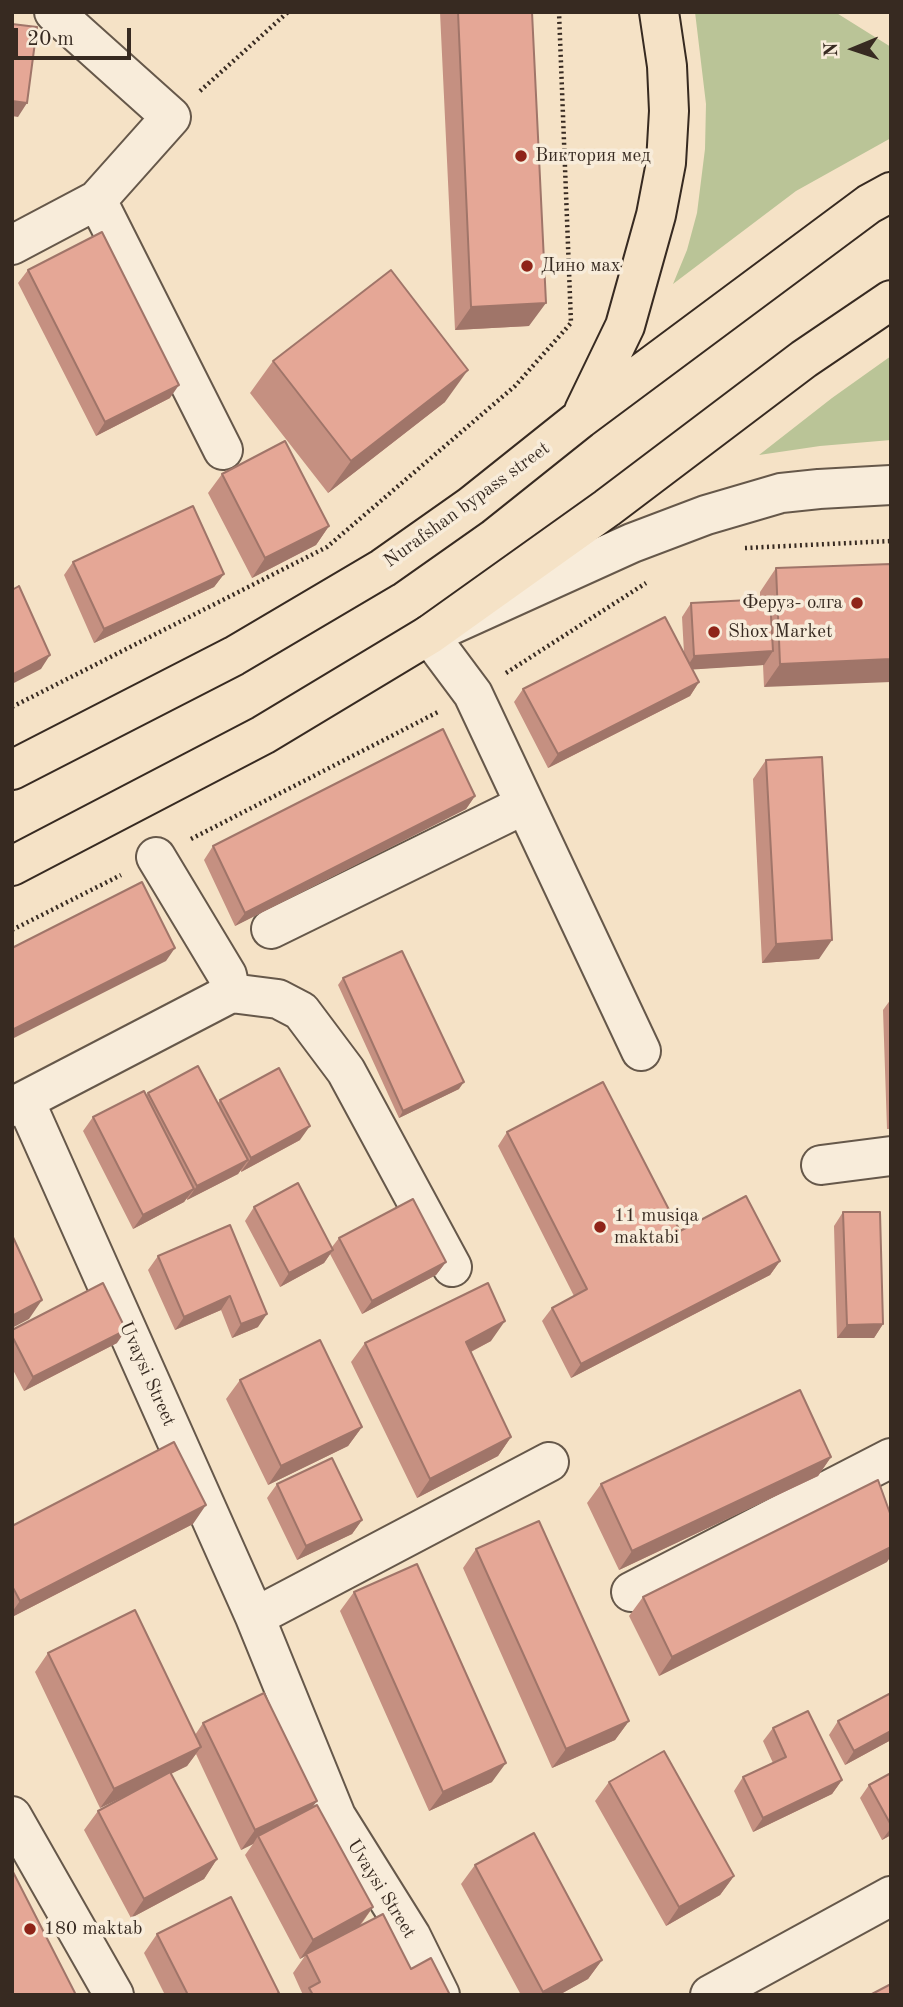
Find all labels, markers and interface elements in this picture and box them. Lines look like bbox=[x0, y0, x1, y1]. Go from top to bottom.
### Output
scale bar bbox=[18, 14, 135, 58]
north arrow bbox=[819, 14, 889, 84]
text: 20 m bbox=[27, 29, 74, 50]
text: N bbox=[823, 42, 842, 57]
place label: Виктория мед bbox=[535, 145, 651, 167]
marker: Виктория мед bbox=[513, 148, 529, 164]
place label: Дино мах bbox=[541, 255, 621, 277]
marker: Дино мах bbox=[519, 258, 535, 274]
street label: Nurafshan bypass street bbox=[380, 437, 554, 573]
place label: Феруз- олга bbox=[742, 592, 843, 614]
marker: Феруз- олга bbox=[849, 595, 865, 611]
place label: Shox Market bbox=[728, 621, 833, 643]
marker: Shox Market bbox=[706, 624, 722, 640]
place label: 11 musiqa maktabi bbox=[614, 1205, 699, 1249]
marker: 11 musiqa maktabi bbox=[592, 1219, 608, 1235]
street label: Uvaysi Street bbox=[114, 1318, 180, 1430]
street label: Uvaysi Street bbox=[342, 1835, 420, 1943]
place label: 180 maktab bbox=[44, 1918, 142, 1940]
marker: 180 maktab bbox=[22, 1921, 38, 1937]

